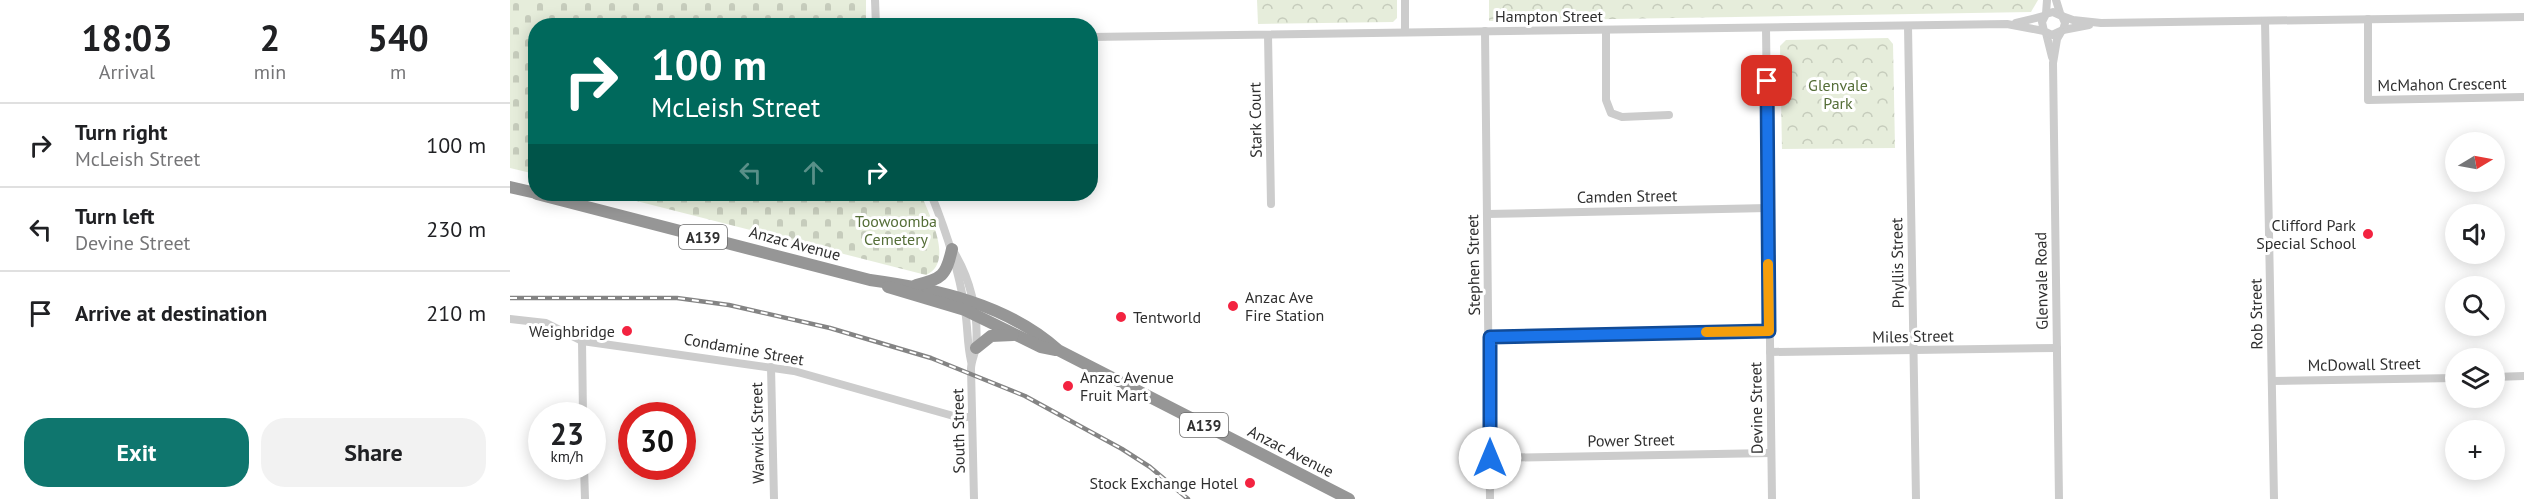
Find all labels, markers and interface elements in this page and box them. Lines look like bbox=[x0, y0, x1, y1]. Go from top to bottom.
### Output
street label: Hampton Street bbox=[1495, 6, 1604, 26]
text: 18:03 bbox=[81, 14, 173, 61]
text: 2 bbox=[260, 14, 280, 61]
text: 540 bbox=[368, 14, 429, 61]
text: 100 m bbox=[651, 37, 767, 92]
icon: right bbox=[552, 42, 630, 120]
pin bbox=[1741, 55, 1792, 106]
text: Arrival bbox=[99, 59, 155, 85]
text: min bbox=[254, 59, 286, 85]
text: m bbox=[390, 59, 406, 85]
icon: arrive bbox=[1750, 64, 1783, 97]
street label: McMahon Crescent bbox=[2377, 73, 2507, 95]
park label: Glenvale Park bbox=[1808, 75, 1868, 113]
street label: Stark Court bbox=[1244, 81, 1266, 158]
text: McLeish Street bbox=[651, 90, 820, 124]
text: Turn right bbox=[75, 118, 167, 146]
icon: right bbox=[24, 129, 57, 162]
text: 100 m bbox=[426, 131, 486, 159]
north arrow bbox=[2445, 132, 2505, 192]
map controls bbox=[2445, 132, 2505, 480]
text: McLeish Street bbox=[75, 146, 200, 172]
icon: left bbox=[734, 156, 767, 189]
icon: ahead bbox=[797, 156, 830, 189]
icon: right bbox=[860, 156, 893, 189]
street label: Camden Street bbox=[1577, 185, 1678, 207]
text: Turn left bbox=[75, 202, 155, 230]
button: sound bbox=[2445, 204, 2505, 264]
park label: Toowoomba Cemetery bbox=[855, 211, 937, 249]
icon: left bbox=[24, 213, 57, 246]
street label: Stephen Street bbox=[1462, 214, 1484, 316]
text: 230 m bbox=[426, 215, 486, 243]
place label: Clifford Park Special School bbox=[2256, 215, 2356, 253]
street label: Phyllis Street bbox=[1886, 217, 1908, 308]
street label: Anzac Avenue bbox=[747, 221, 843, 265]
road number: A139 bbox=[679, 225, 727, 249]
marker: Clifford Park Special School bbox=[2361, 227, 2375, 241]
text: Devine Street bbox=[75, 230, 190, 256]
street label: Glenvale Road bbox=[2030, 232, 2052, 330]
button: search bbox=[2445, 276, 2505, 336]
street label: Rob Street bbox=[2245, 278, 2267, 350]
place label: Anzac Ave Fire Station bbox=[1245, 287, 1324, 325]
icon: arrive bbox=[24, 297, 57, 330]
text: Arrive at destination bbox=[75, 299, 267, 327]
text: 210 m bbox=[426, 299, 486, 327]
marker: Anzac Ave Fire Station bbox=[1226, 299, 1240, 313]
place label: Tentworld bbox=[1133, 307, 1201, 327]
marker: Tentworld bbox=[1114, 310, 1128, 324]
place label: Weighbridge bbox=[529, 321, 615, 341]
marker: Weighbridge bbox=[620, 324, 634, 338]
street label: Miles Street bbox=[1872, 325, 1955, 347]
street label: Condamine Street bbox=[682, 329, 806, 370]
button: layers bbox=[2445, 348, 2505, 408]
street label: McDowall Street bbox=[2307, 353, 2421, 375]
street label: Devine Street bbox=[1745, 361, 1767, 454]
place label: Anzac Avenue Fruit Mart bbox=[1080, 367, 1174, 405]
marker: Anzac Avenue Fruit Mart bbox=[1061, 379, 1075, 393]
street label: Warwick Street bbox=[746, 381, 768, 484]
street label: South Street bbox=[947, 388, 969, 474]
speed limit sign: 30 bbox=[618, 402, 696, 480]
road number: A139 bbox=[1180, 413, 1228, 437]
text: 23 bbox=[550, 414, 584, 453]
button: Exit bbox=[24, 418, 249, 487]
button: Share bbox=[261, 418, 486, 487]
button: + bbox=[2445, 420, 2505, 480]
street label: Anzac Avenue bbox=[1245, 421, 1337, 481]
position arrow bbox=[1458, 426, 1522, 490]
street label: Power Street bbox=[1587, 429, 1675, 451]
text: km/h bbox=[551, 447, 583, 466]
place label: Stock Exchange Hotel bbox=[1090, 473, 1238, 493]
marker: Stock Exchange Hotel bbox=[1243, 476, 1257, 490]

